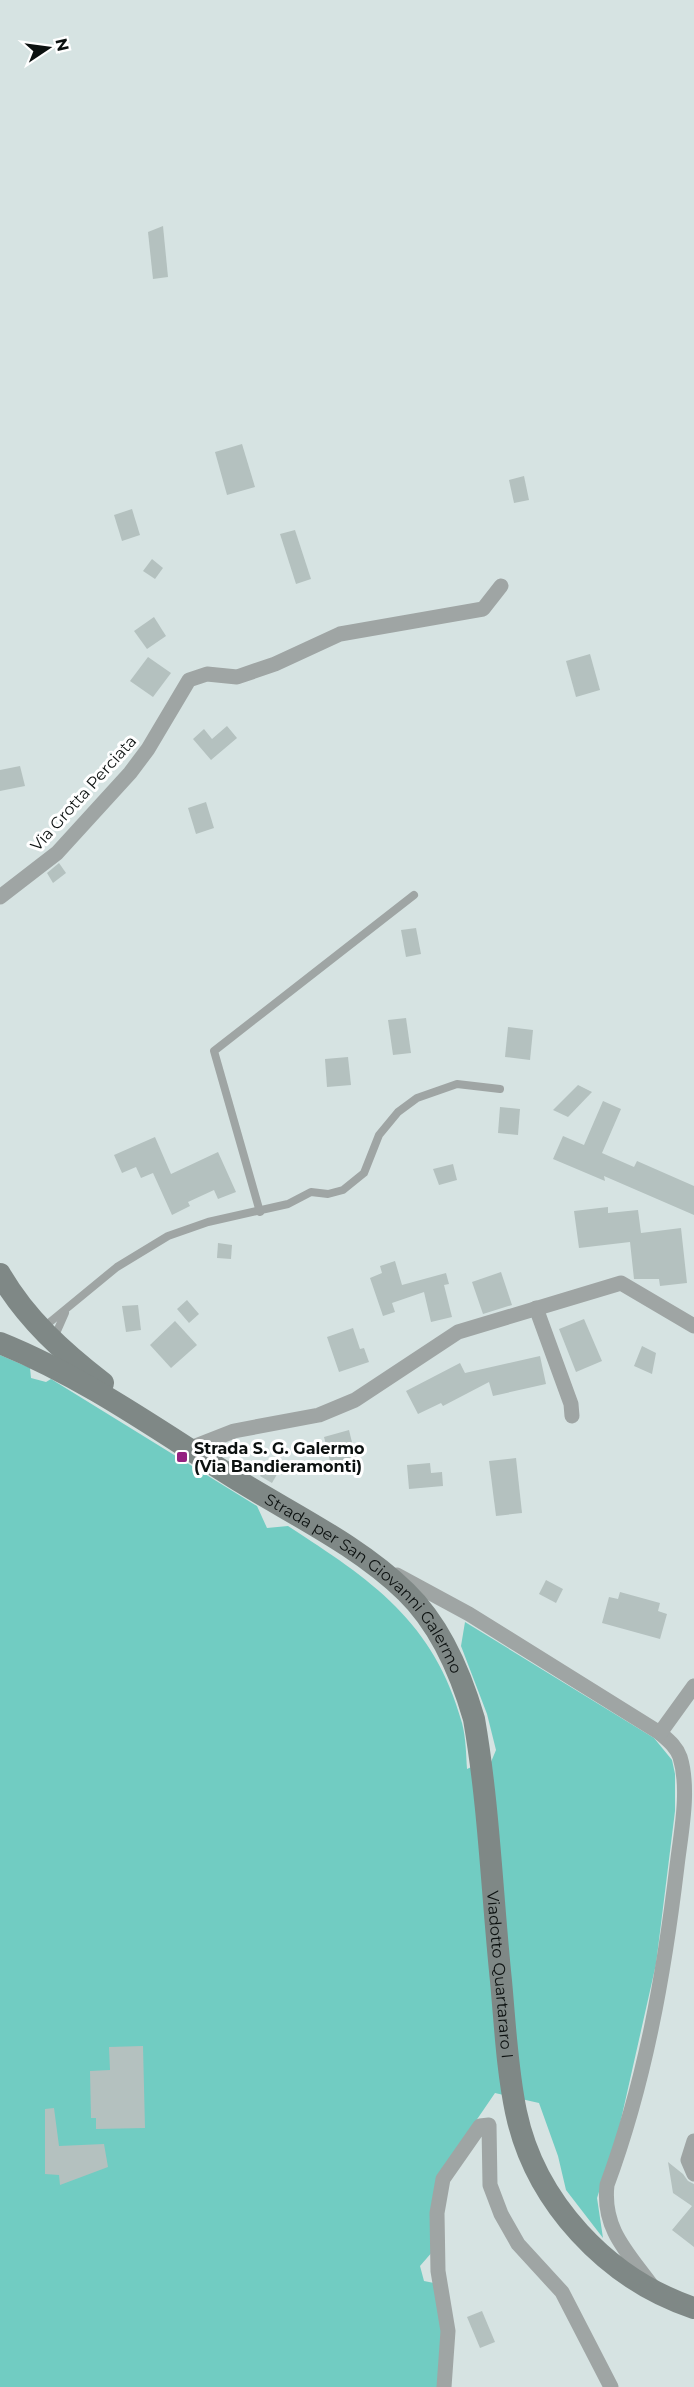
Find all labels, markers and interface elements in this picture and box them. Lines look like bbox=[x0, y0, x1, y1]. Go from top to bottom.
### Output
north arrow bbox=[18, 18, 78, 78]
text: N bbox=[51, 36, 73, 53]
street label: Via Grotta Perciata bbox=[26, 732, 140, 855]
place label: Strada S. G. Galermo (Via Bandieramonti) bbox=[194, 1439, 365, 1476]
marker: Strada S. G. Galermo (Via Bandieramonti) bbox=[175, 1450, 189, 1464]
street label: Strada per San Giovanni Galermo bbox=[261, 1490, 466, 1676]
street label: Viadotto Quartararo I bbox=[483, 1890, 517, 2060]

